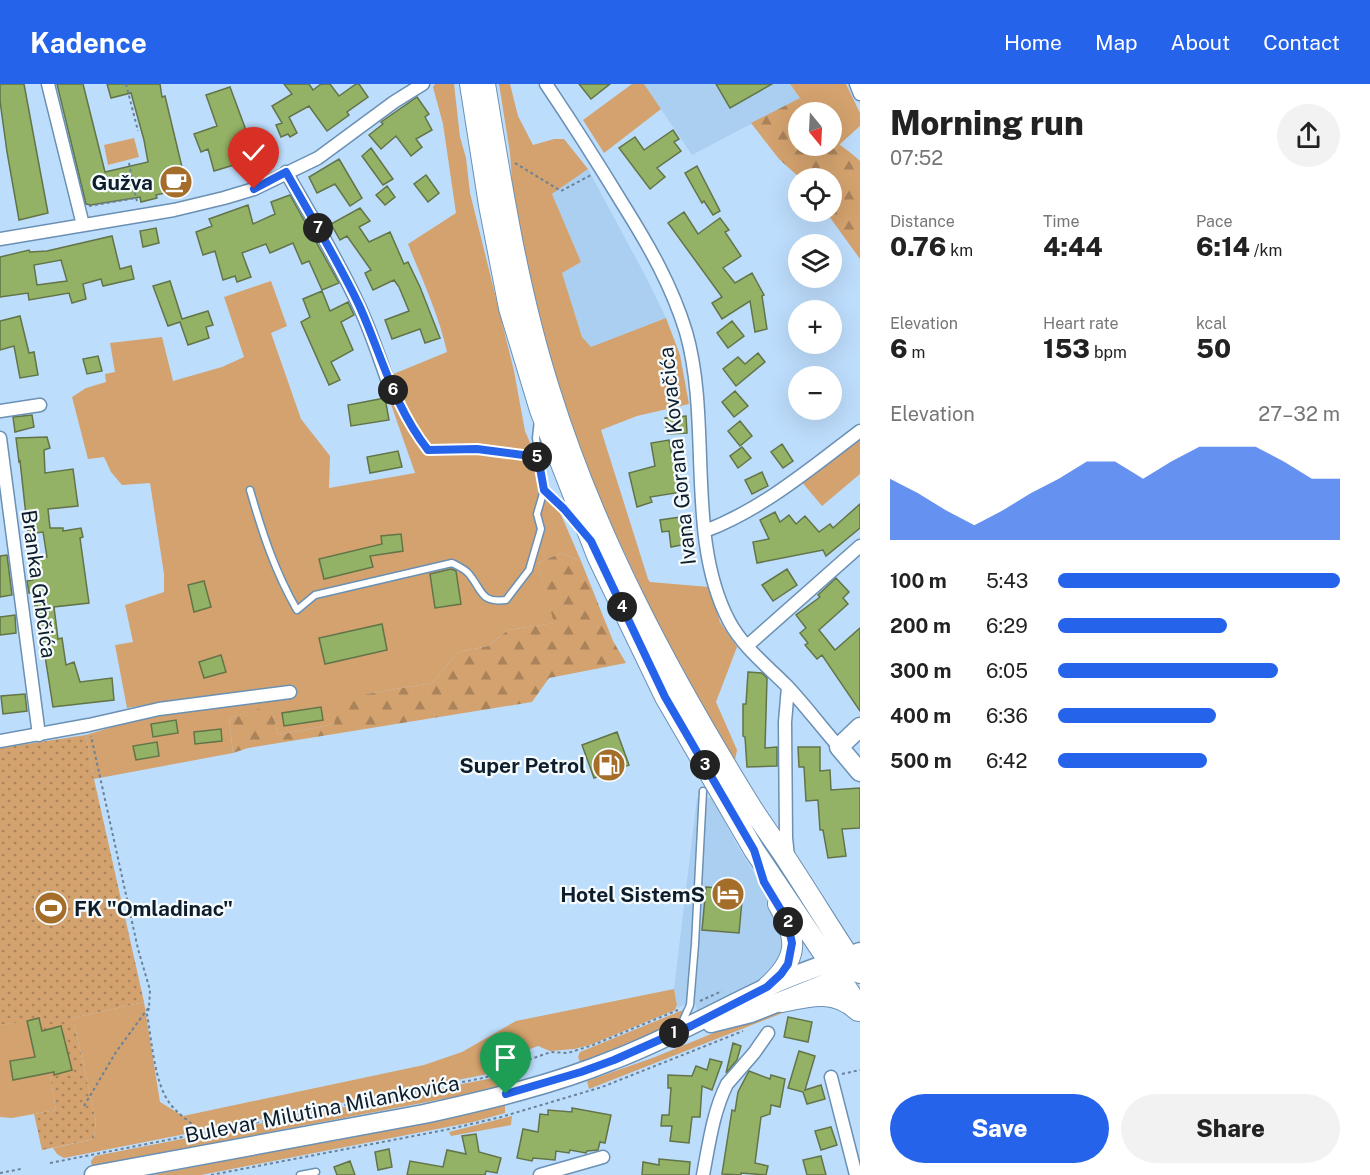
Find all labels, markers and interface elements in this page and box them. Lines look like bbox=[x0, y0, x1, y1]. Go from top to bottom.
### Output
text: Kadence bbox=[30, 26, 147, 59]
text: Home bbox=[1004, 30, 1062, 55]
text: Map bbox=[1095, 30, 1138, 55]
text: About bbox=[1171, 30, 1230, 55]
text: Contact bbox=[1263, 30, 1340, 55]
north arrow bbox=[788, 102, 842, 156]
map controls bbox=[788, 102, 842, 420]
text: Morning run bbox=[890, 104, 1084, 142]
button: share bbox=[1277, 104, 1340, 167]
pin bbox=[228, 127, 279, 189]
icon: check bbox=[237, 136, 270, 169]
text: 07:52 bbox=[890, 146, 943, 170]
cafe icon: Gužva bbox=[158, 164, 194, 200]
button: locate bbox=[788, 168, 842, 222]
place label: Gužva bbox=[92, 170, 153, 195]
text: Distance bbox=[890, 212, 955, 231]
text: Time bbox=[1043, 212, 1079, 231]
text: Pace bbox=[1196, 212, 1233, 231]
pin: 7 bbox=[303, 213, 333, 243]
text: 7 bbox=[313, 218, 323, 237]
text: 0.76 bbox=[890, 231, 946, 262]
text: 4:44 bbox=[1043, 231, 1103, 262]
text: 6:14 bbox=[1196, 231, 1250, 262]
button: layers bbox=[788, 234, 842, 288]
text: km bbox=[946, 241, 973, 260]
text: /km bbox=[1250, 241, 1282, 260]
button: + bbox=[788, 300, 842, 354]
text: Elevation bbox=[890, 314, 958, 333]
text: Heart rate bbox=[1043, 314, 1119, 333]
text: kcal bbox=[1196, 314, 1227, 333]
text: 6 bbox=[890, 333, 908, 364]
text: 153 bbox=[1043, 333, 1090, 364]
text: 50 bbox=[1196, 333, 1231, 364]
text: m bbox=[908, 343, 925, 362]
text: bpm bbox=[1090, 343, 1127, 362]
street label: Ivana Gorana Kovačića bbox=[653, 346, 701, 566]
button: − bbox=[788, 366, 842, 420]
pin: 6 bbox=[378, 375, 408, 405]
text: 6 bbox=[388, 380, 398, 399]
text: Elevation bbox=[890, 402, 975, 426]
text: 27–32 m bbox=[1258, 402, 1340, 426]
pin: 5 bbox=[522, 442, 552, 472]
text: 5 bbox=[532, 447, 542, 466]
street label: Branka Grbčića bbox=[16, 508, 62, 660]
text: 100 m bbox=[890, 569, 947, 593]
text: 5:43 bbox=[986, 569, 1028, 593]
pin: 4 bbox=[607, 592, 637, 622]
text: 4 bbox=[617, 597, 627, 616]
text: 200 m bbox=[890, 614, 951, 638]
text: 6:29 bbox=[986, 614, 1028, 638]
text: 300 m bbox=[890, 659, 951, 683]
text: 6:05 bbox=[986, 659, 1028, 683]
text: 400 m bbox=[890, 704, 951, 728]
text: 6:36 bbox=[986, 704, 1028, 728]
fuel station icon: Super Petrol bbox=[591, 747, 627, 783]
text: 500 m bbox=[890, 749, 952, 773]
text: 6:42 bbox=[986, 749, 1027, 773]
pin: 3 bbox=[690, 750, 720, 780]
place label: Super Petrol bbox=[459, 753, 586, 778]
text: 3 bbox=[700, 755, 710, 774]
hotel icon: Hotel SistemS bbox=[710, 876, 746, 912]
place label: Hotel SistemS bbox=[560, 882, 705, 907]
sports icon: FK "Omladinac" bbox=[33, 890, 69, 926]
place label: FK "Omladinac" bbox=[74, 896, 233, 921]
pin: 2 bbox=[773, 907, 803, 937]
text: 2 bbox=[783, 912, 793, 931]
pin: 1 bbox=[659, 1018, 689, 1048]
text: 1 bbox=[671, 1023, 677, 1042]
pin bbox=[480, 1032, 531, 1094]
icon: arrive bbox=[489, 1041, 522, 1074]
street label: Bulevar Milutina Milankovića bbox=[183, 1070, 461, 1148]
button: Save bbox=[890, 1094, 1109, 1163]
button: Share bbox=[1121, 1094, 1340, 1163]

